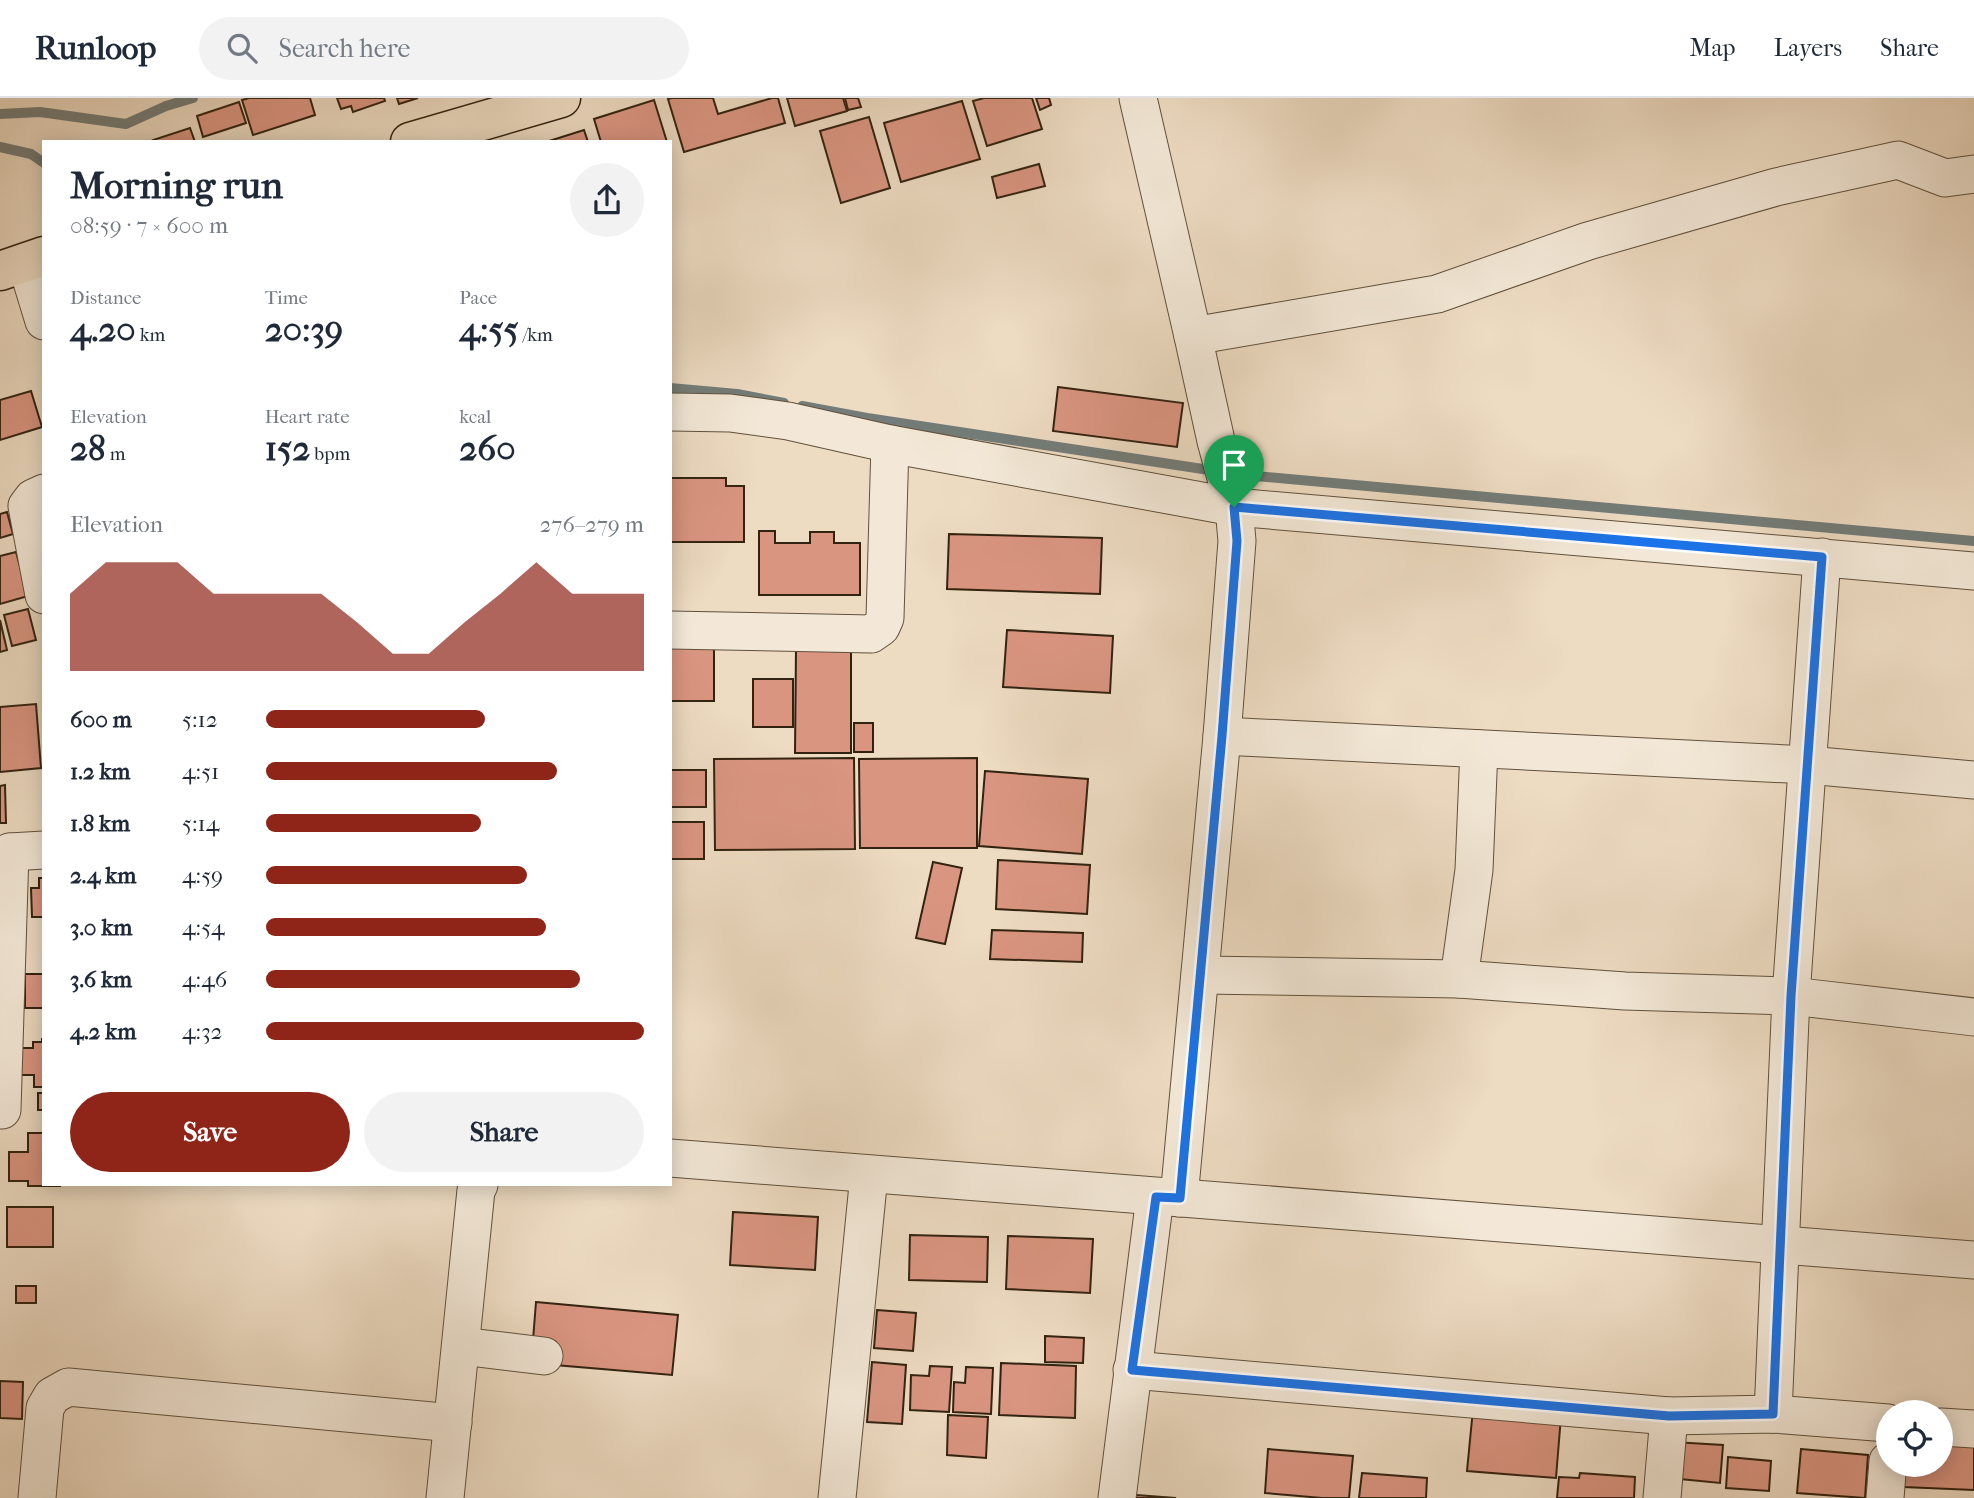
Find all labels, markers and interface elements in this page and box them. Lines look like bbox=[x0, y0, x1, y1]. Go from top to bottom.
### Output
search box bbox=[199, 17, 689, 80]
text: Runloop bbox=[35, 29, 157, 68]
icon: search bbox=[223, 29, 261, 67]
text: Search here bbox=[279, 33, 410, 64]
text: Map bbox=[1690, 34, 1736, 62]
text: Layers bbox=[1774, 34, 1842, 62]
text: Share bbox=[1880, 34, 1939, 62]
text: Morning run bbox=[70, 163, 283, 208]
button: share bbox=[570, 163, 644, 237]
text: 08:59 · 7 × 600 m bbox=[70, 212, 228, 239]
text: Distance bbox=[70, 287, 141, 309]
text: Time bbox=[265, 287, 308, 309]
text: Pace bbox=[459, 287, 497, 309]
text: 4.20 bbox=[70, 309, 136, 350]
text: 20:39 bbox=[265, 309, 343, 350]
text: 4:55 bbox=[459, 309, 519, 350]
text: km bbox=[136, 324, 165, 346]
text: /km bbox=[519, 324, 553, 346]
text: Elevation bbox=[70, 406, 147, 428]
text: Heart rate bbox=[265, 406, 350, 428]
text: kcal bbox=[459, 406, 491, 428]
text: 28 bbox=[70, 428, 106, 469]
text: 152 bbox=[265, 428, 310, 469]
text: 260 bbox=[459, 428, 516, 469]
pin bbox=[1204, 435, 1264, 507]
text: m bbox=[106, 443, 125, 465]
text: bpm bbox=[310, 443, 350, 465]
icon: arrive bbox=[1215, 446, 1253, 484]
text: Elevation bbox=[70, 511, 163, 538]
text: 276–279 m bbox=[540, 511, 644, 538]
text: 600 m bbox=[70, 706, 132, 733]
text: 5:12 bbox=[182, 706, 218, 733]
text: 1.2 km bbox=[70, 758, 130, 785]
text: 4:51 bbox=[182, 758, 219, 785]
text: 1.8 km bbox=[70, 810, 130, 837]
text: 5:14 bbox=[182, 810, 219, 837]
text: 2.4 km bbox=[70, 862, 136, 889]
text: 4:59 bbox=[182, 862, 223, 889]
text: 3.0 km bbox=[70, 914, 132, 941]
text: 4:54 bbox=[182, 914, 225, 941]
text: 3.6 km bbox=[70, 966, 132, 993]
text: 4:46 bbox=[182, 966, 227, 993]
text: 4.2 km bbox=[70, 1018, 136, 1045]
text: 4:32 bbox=[182, 1018, 222, 1045]
button: Save bbox=[70, 1092, 350, 1172]
button: Share bbox=[364, 1092, 644, 1172]
map controls bbox=[1876, 1400, 1953, 1477]
button: locate bbox=[1876, 1400, 1953, 1477]

